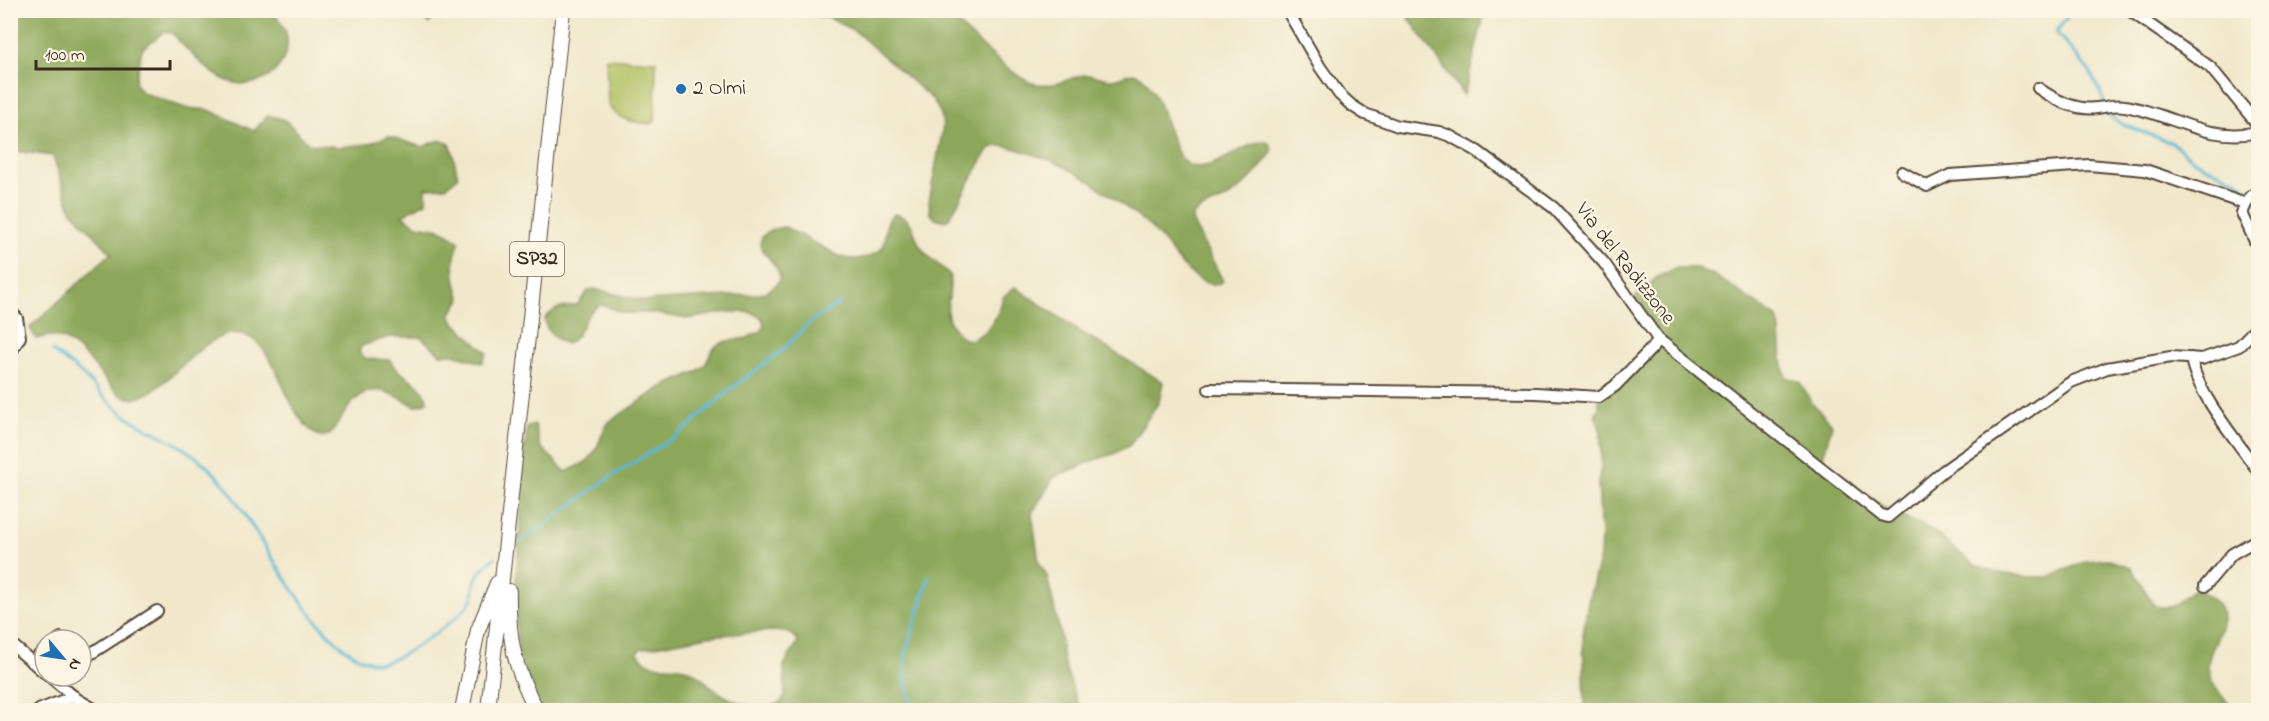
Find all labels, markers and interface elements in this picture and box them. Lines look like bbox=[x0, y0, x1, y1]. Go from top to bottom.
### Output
scale bar bbox=[36, 33, 170, 71]
text: 100 m bbox=[45, 43, 85, 69]
place label: 2 Olmi bbox=[693, 74, 746, 104]
marker: 2 Olmi bbox=[674, 82, 688, 96]
street label: Via del Radizzone bbox=[1567, 196, 1683, 332]
road number: SP32 bbox=[510, 242, 564, 276]
north arrow bbox=[33, 628, 93, 688]
text: N bbox=[61, 654, 87, 675]

